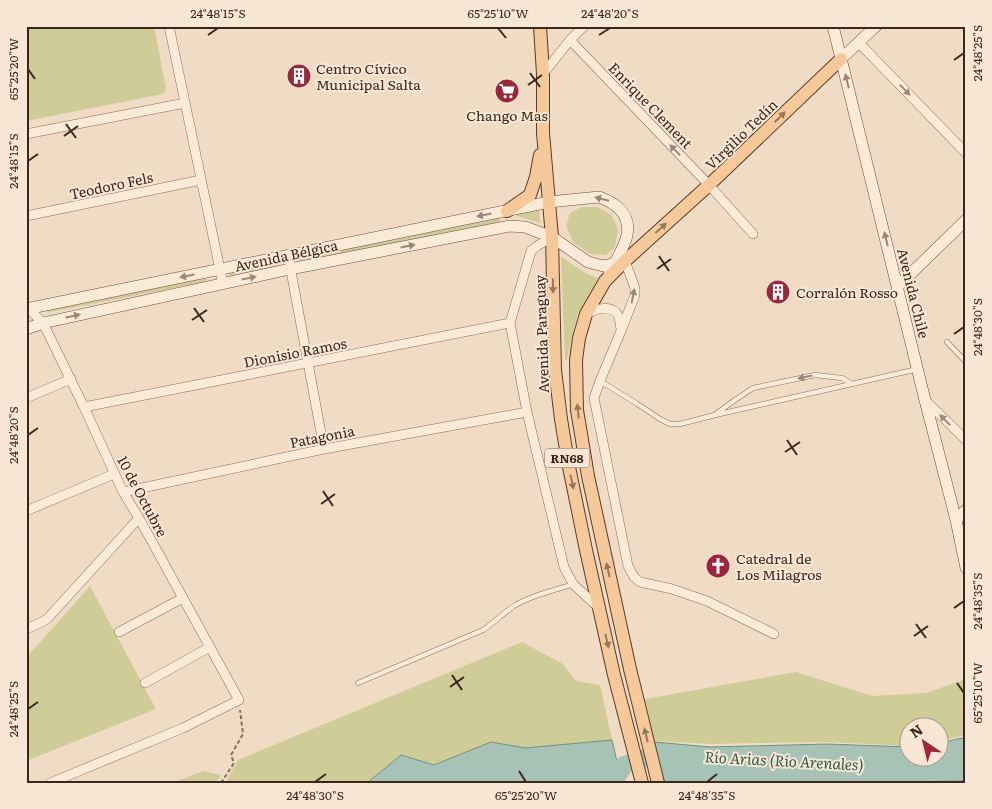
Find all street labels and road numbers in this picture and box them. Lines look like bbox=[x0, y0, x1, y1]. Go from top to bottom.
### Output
street label: Enrique Clement bbox=[605, 57, 698, 153]
street label: Virgilio Tedín bbox=[700, 94, 782, 174]
street label: Teodoro Fels bbox=[67, 166, 155, 204]
street label: Avenida Bélgica bbox=[233, 234, 340, 276]
street label: Avenida Chile bbox=[893, 246, 935, 340]
street label: Avenida Paraguay bbox=[529, 274, 553, 394]
street label: Dionisio Ramos bbox=[242, 332, 348, 372]
street label: Patagonia bbox=[288, 420, 357, 452]
road number: RN68 bbox=[544, 448, 590, 468]
street label: 10 de Octubre bbox=[113, 452, 173, 540]

